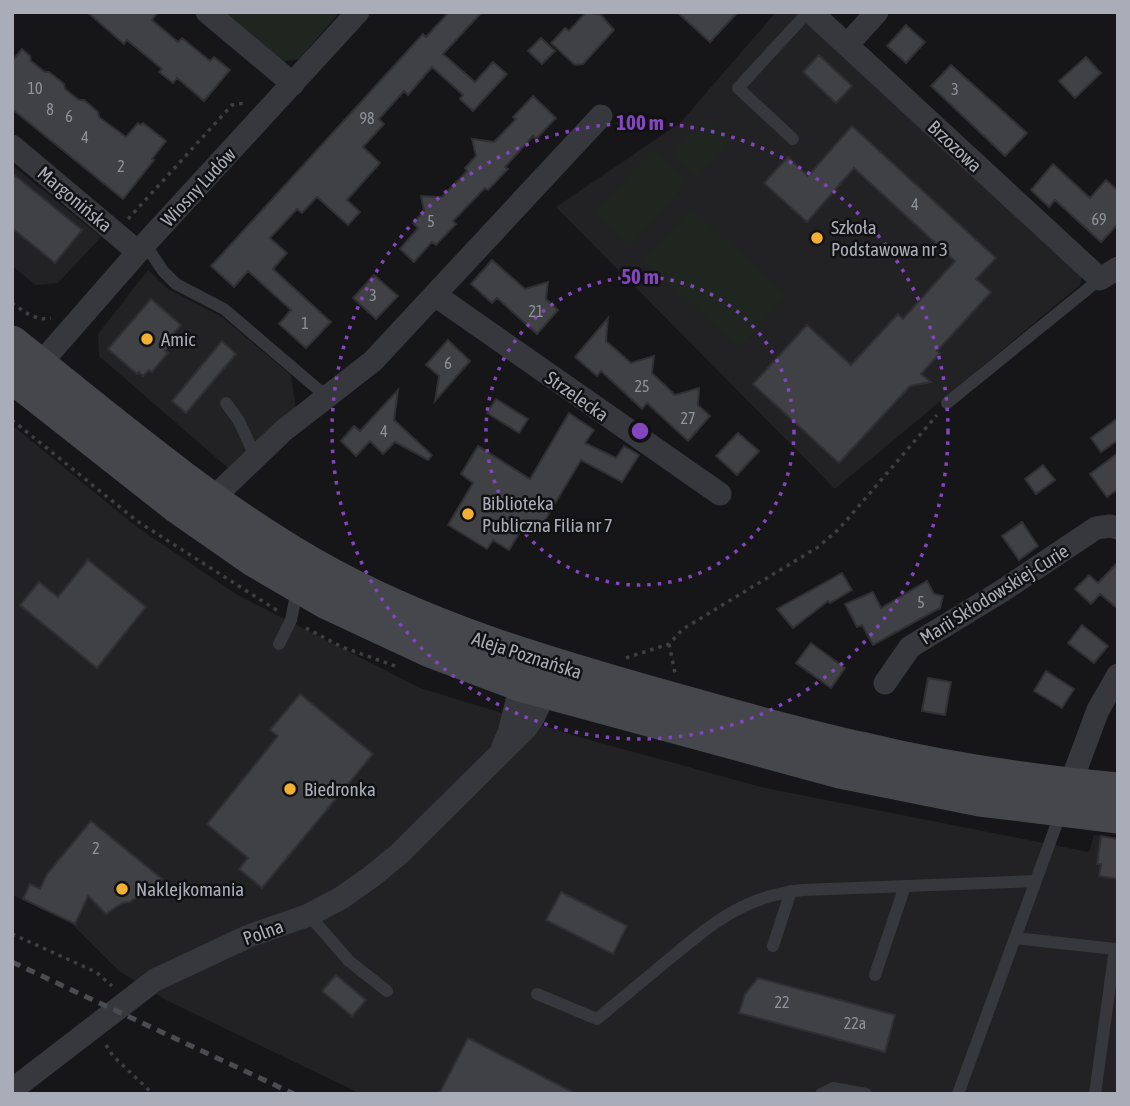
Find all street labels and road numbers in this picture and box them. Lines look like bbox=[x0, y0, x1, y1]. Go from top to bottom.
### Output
street label: Brzozowa bbox=[924, 116, 986, 176]
street label: Wiosny Ludów bbox=[156, 143, 240, 231]
street label: Margonińska bbox=[33, 162, 117, 236]
street label: Strzelecka bbox=[541, 366, 613, 426]
street label: Marii Skłodowskiej-Curie bbox=[916, 539, 1072, 649]
street label: Aleja Poznańska bbox=[469, 627, 585, 683]
street label: Polna bbox=[240, 915, 286, 949]

